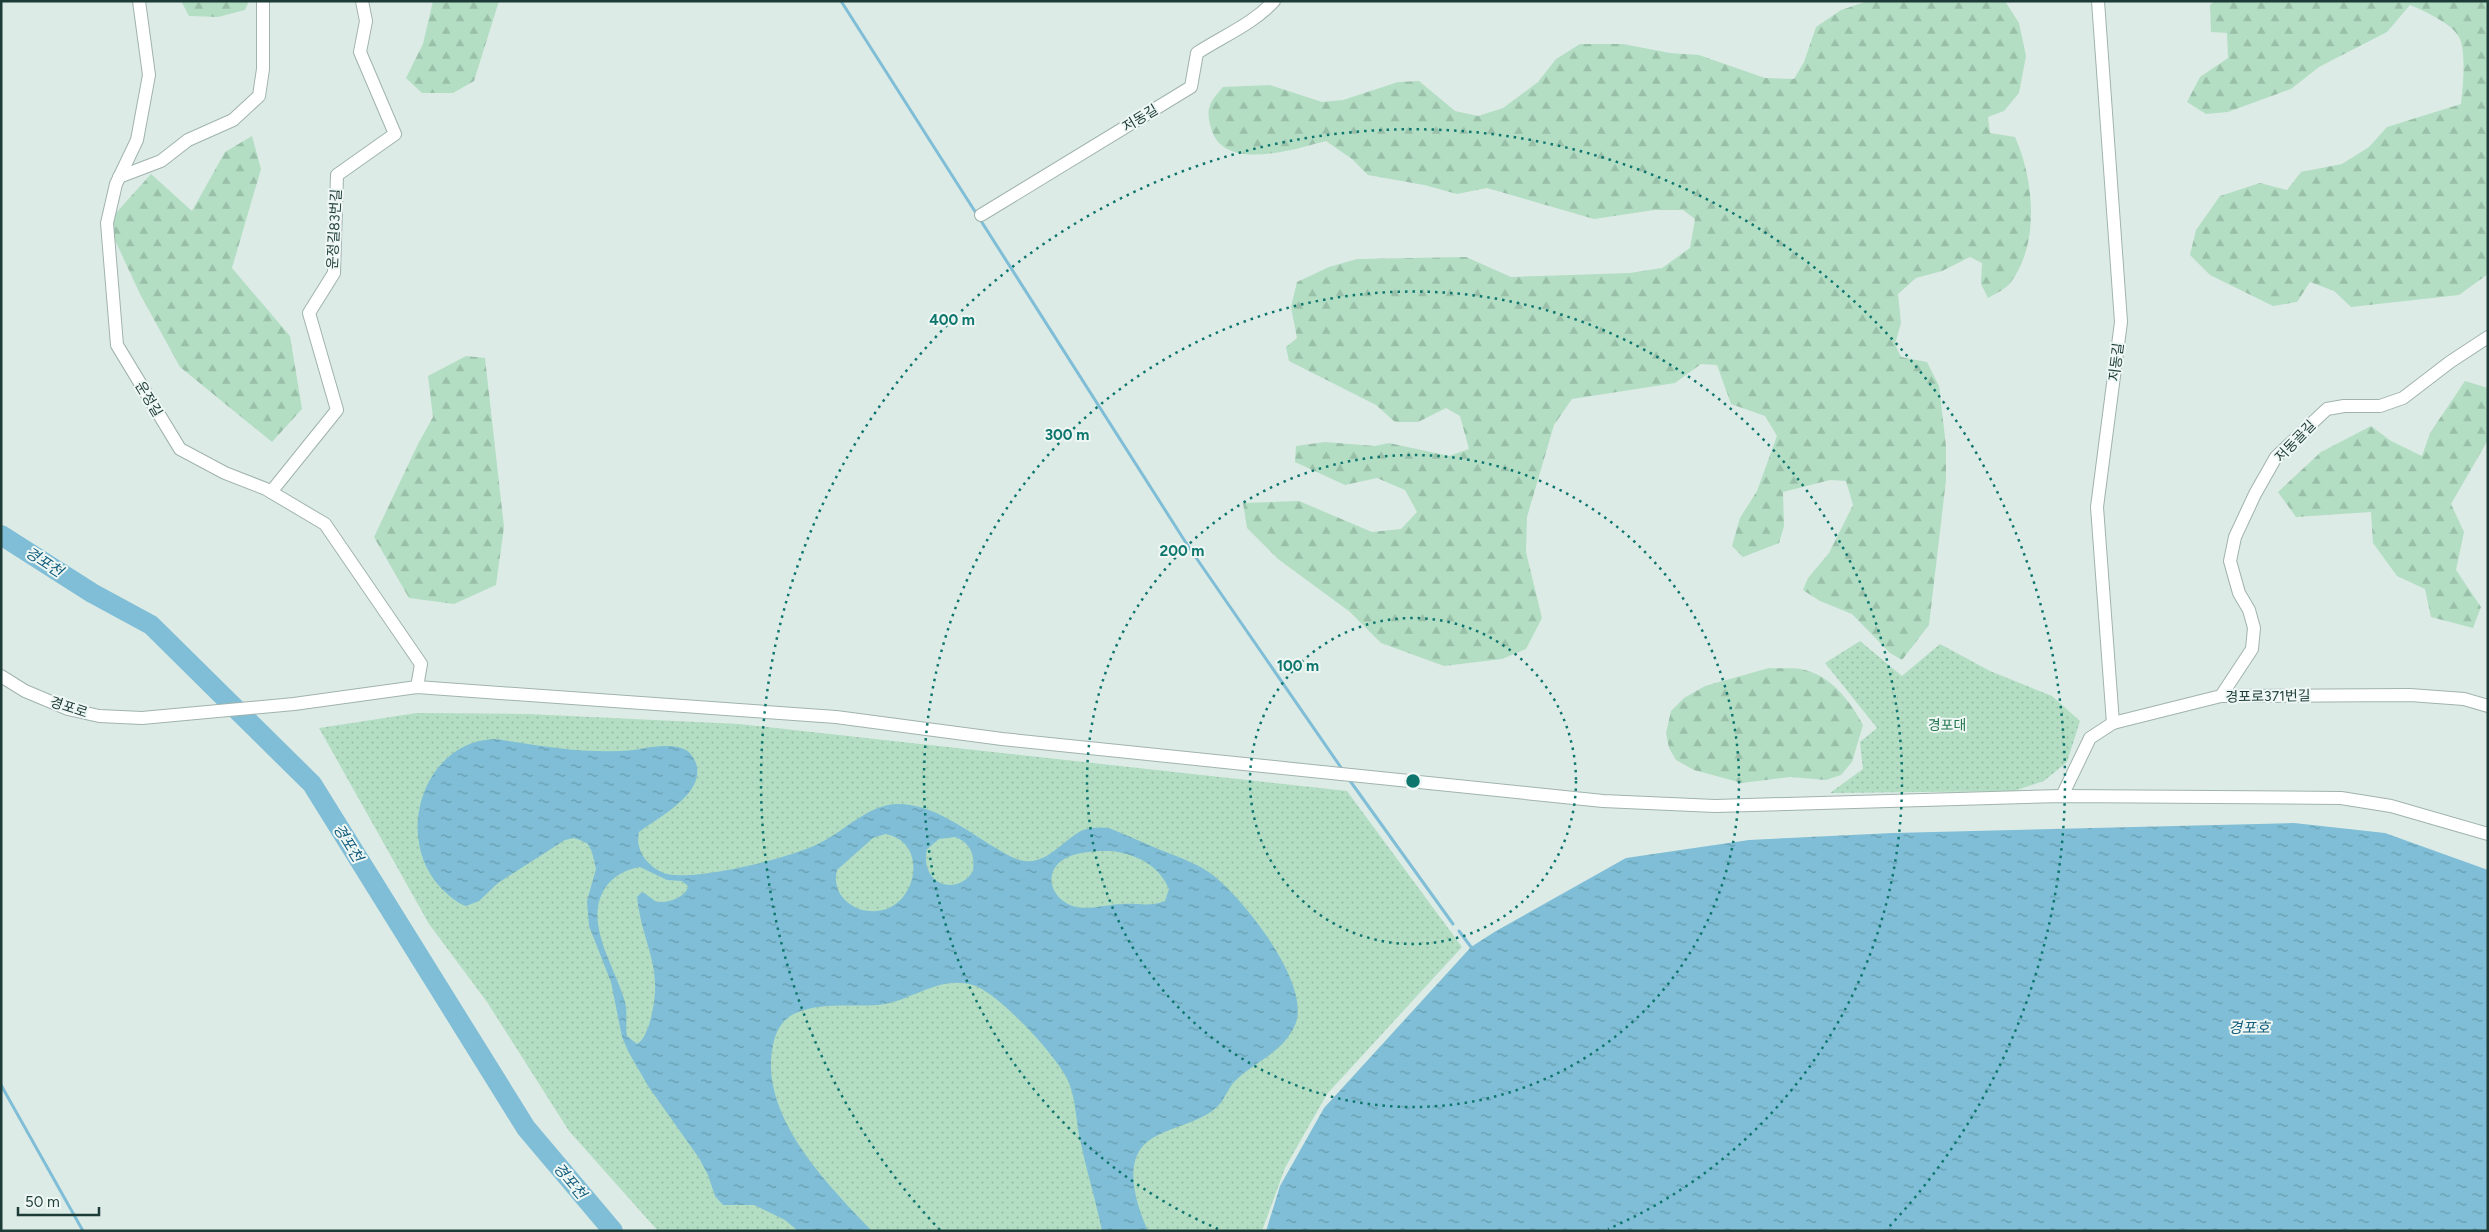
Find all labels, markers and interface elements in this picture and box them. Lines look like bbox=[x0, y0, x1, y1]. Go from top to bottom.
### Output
street label: 저동길 bbox=[1119, 101, 1161, 136]
street label: 운정길83번길 bbox=[324, 188, 345, 270]
text: 400 m bbox=[929, 311, 975, 329]
street label: 저동길 bbox=[2106, 342, 2127, 382]
street label: 운정길 bbox=[131, 378, 166, 420]
street label: 저동골길 bbox=[2271, 417, 2319, 466]
text: 300 m bbox=[1045, 426, 1089, 444]
text: 200 m bbox=[1160, 542, 1204, 560]
water label: 경포천 bbox=[22, 543, 68, 582]
text: 100 m bbox=[1277, 657, 1319, 675]
street label: 경포로371번길 bbox=[2225, 687, 2311, 706]
street label: 경포로 bbox=[48, 693, 90, 722]
park label: 경포대 bbox=[1928, 717, 1966, 734]
centre of rings bbox=[1404, 772, 1422, 790]
water label: 경포천 bbox=[329, 821, 368, 867]
water label: 경포호 bbox=[2228, 1019, 2271, 1037]
water label: 경포천 bbox=[550, 1159, 592, 1204]
scale bar bbox=[18, 1184, 99, 1216]
text: 50 m bbox=[25, 1193, 60, 1211]

